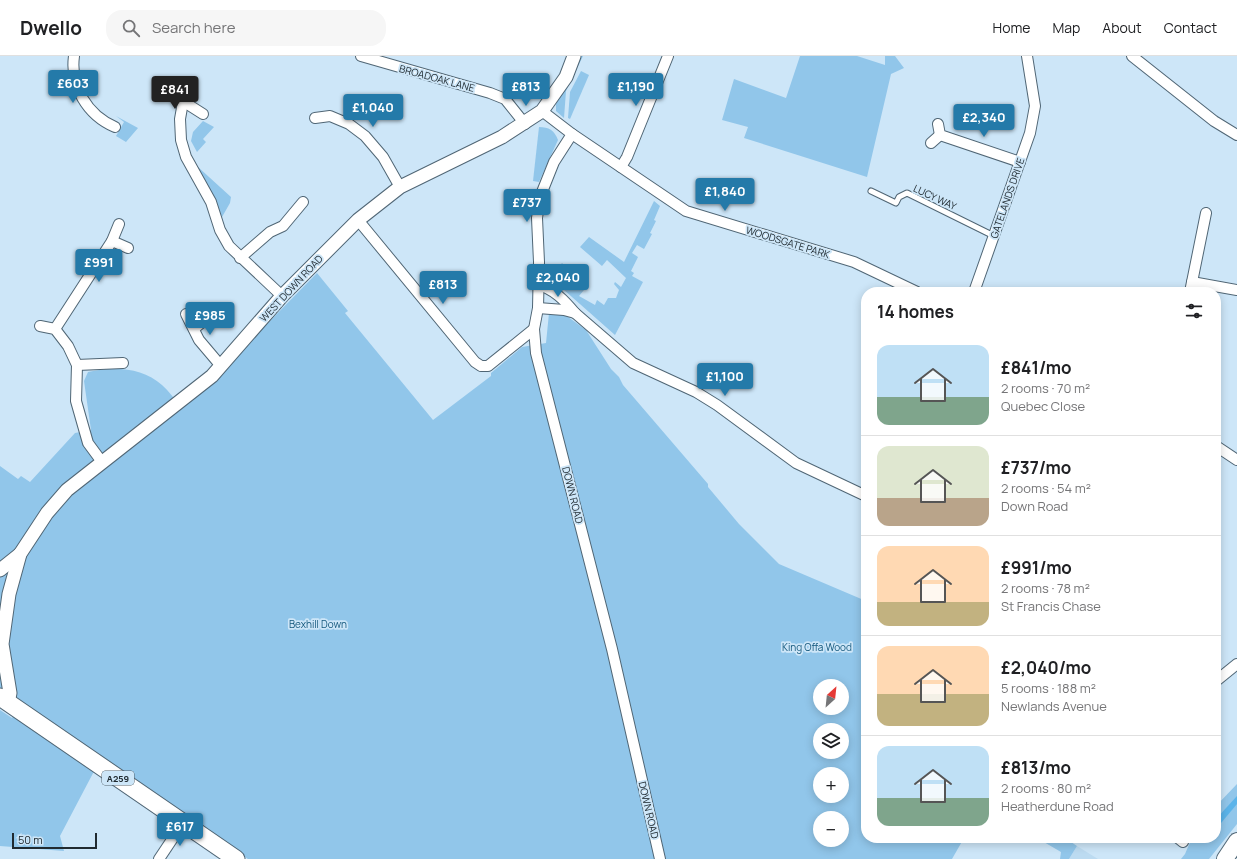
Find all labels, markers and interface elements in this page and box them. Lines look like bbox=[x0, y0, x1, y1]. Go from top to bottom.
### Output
search box bbox=[106, 10, 386, 46]
text: Dwello bbox=[20, 15, 82, 41]
icon: search bbox=[120, 17, 142, 39]
text: Search here bbox=[152, 17, 235, 38]
text: Home bbox=[993, 18, 1030, 37]
text: Map bbox=[1052, 18, 1080, 37]
text: About bbox=[1102, 18, 1142, 37]
text: Contact bbox=[1164, 18, 1217, 37]
street label: BROADOAK LANE bbox=[398, 61, 477, 95]
pin: £603 bbox=[49, 70, 97, 104]
pin: £813 bbox=[502, 73, 550, 107]
pin: £1,190 bbox=[603, 73, 669, 107]
text: £603 bbox=[57, 74, 89, 92]
pin: £841 bbox=[151, 76, 199, 110]
text: £813 bbox=[512, 77, 540, 95]
text: £1,190 bbox=[617, 77, 655, 95]
text: £841 bbox=[161, 80, 190, 98]
pin: £1,040 bbox=[340, 94, 406, 128]
text: £1,040 bbox=[352, 98, 394, 116]
pin: £2,340 bbox=[951, 104, 1017, 138]
text: £2,340 bbox=[962, 108, 1006, 126]
street label: GATELANDS DRIVE bbox=[987, 155, 1027, 240]
pin: £1,840 bbox=[692, 178, 758, 212]
street label: LUCY WAY bbox=[911, 181, 959, 213]
text: £1,840 bbox=[705, 182, 745, 200]
pin: £737 bbox=[503, 189, 551, 223]
text: £737 bbox=[513, 193, 541, 211]
street label: WOODSGATE PARK bbox=[744, 223, 832, 261]
pin: £991 bbox=[75, 249, 123, 283]
street label: WEST DOWN ROAD bbox=[256, 251, 326, 325]
text: £991 bbox=[84, 253, 114, 271]
pin: £2,040 bbox=[525, 264, 591, 298]
text: £2,040 bbox=[536, 268, 580, 286]
pin: £813 bbox=[419, 271, 467, 305]
text: £813 bbox=[429, 275, 457, 293]
text: 14 homes bbox=[877, 300, 954, 323]
icon: filters bbox=[1183, 300, 1205, 322]
pin: £985 bbox=[186, 302, 234, 336]
text: £985 bbox=[194, 306, 226, 324]
text: £841/mo bbox=[1001, 356, 1071, 379]
icon: home bbox=[909, 361, 957, 409]
pin: £1,100 bbox=[692, 363, 758, 397]
text: £1,100 bbox=[706, 367, 744, 385]
text: 2 rooms · 70 m² bbox=[1001, 379, 1090, 397]
text: Quebec Close bbox=[1001, 397, 1085, 415]
text: £737/mo bbox=[1001, 456, 1071, 479]
icon: home bbox=[909, 462, 957, 510]
street label: DOWN ROAD bbox=[559, 465, 587, 525]
text: 2 rooms · 54 m² bbox=[1001, 479, 1091, 497]
text: Down Road bbox=[1001, 497, 1068, 515]
text: £991/mo bbox=[1001, 556, 1072, 579]
icon: home bbox=[909, 562, 957, 610]
text: 2 rooms · 78 m² bbox=[1001, 579, 1090, 597]
text: St Francis Chase bbox=[1001, 597, 1101, 615]
park label: Bexhill Down bbox=[289, 617, 347, 631]
park label: King Offa Wood bbox=[782, 640, 852, 654]
text: £2,040/mo bbox=[1001, 656, 1091, 679]
icon: home bbox=[909, 662, 957, 710]
north arrow bbox=[813, 679, 849, 715]
map controls bbox=[813, 679, 849, 847]
text: 5 rooms · 188 m² bbox=[1001, 679, 1096, 697]
text: Newlands Avenue bbox=[1001, 697, 1107, 715]
button: layers bbox=[813, 723, 849, 759]
text: £813/mo bbox=[1001, 756, 1071, 779]
icon: home bbox=[909, 762, 957, 810]
button: + bbox=[813, 767, 849, 803]
road number: A259 bbox=[102, 771, 134, 785]
text: 2 rooms · 80 m² bbox=[1001, 779, 1091, 797]
street label: DOWN ROAD bbox=[636, 780, 662, 840]
text: Heatherdune Road bbox=[1001, 797, 1114, 815]
button: − bbox=[813, 811, 849, 847]
pin: £617 bbox=[156, 813, 204, 847]
text: £617 bbox=[166, 817, 194, 835]
scale bar bbox=[12, 831, 97, 850]
text: 50 m bbox=[18, 832, 43, 847]

